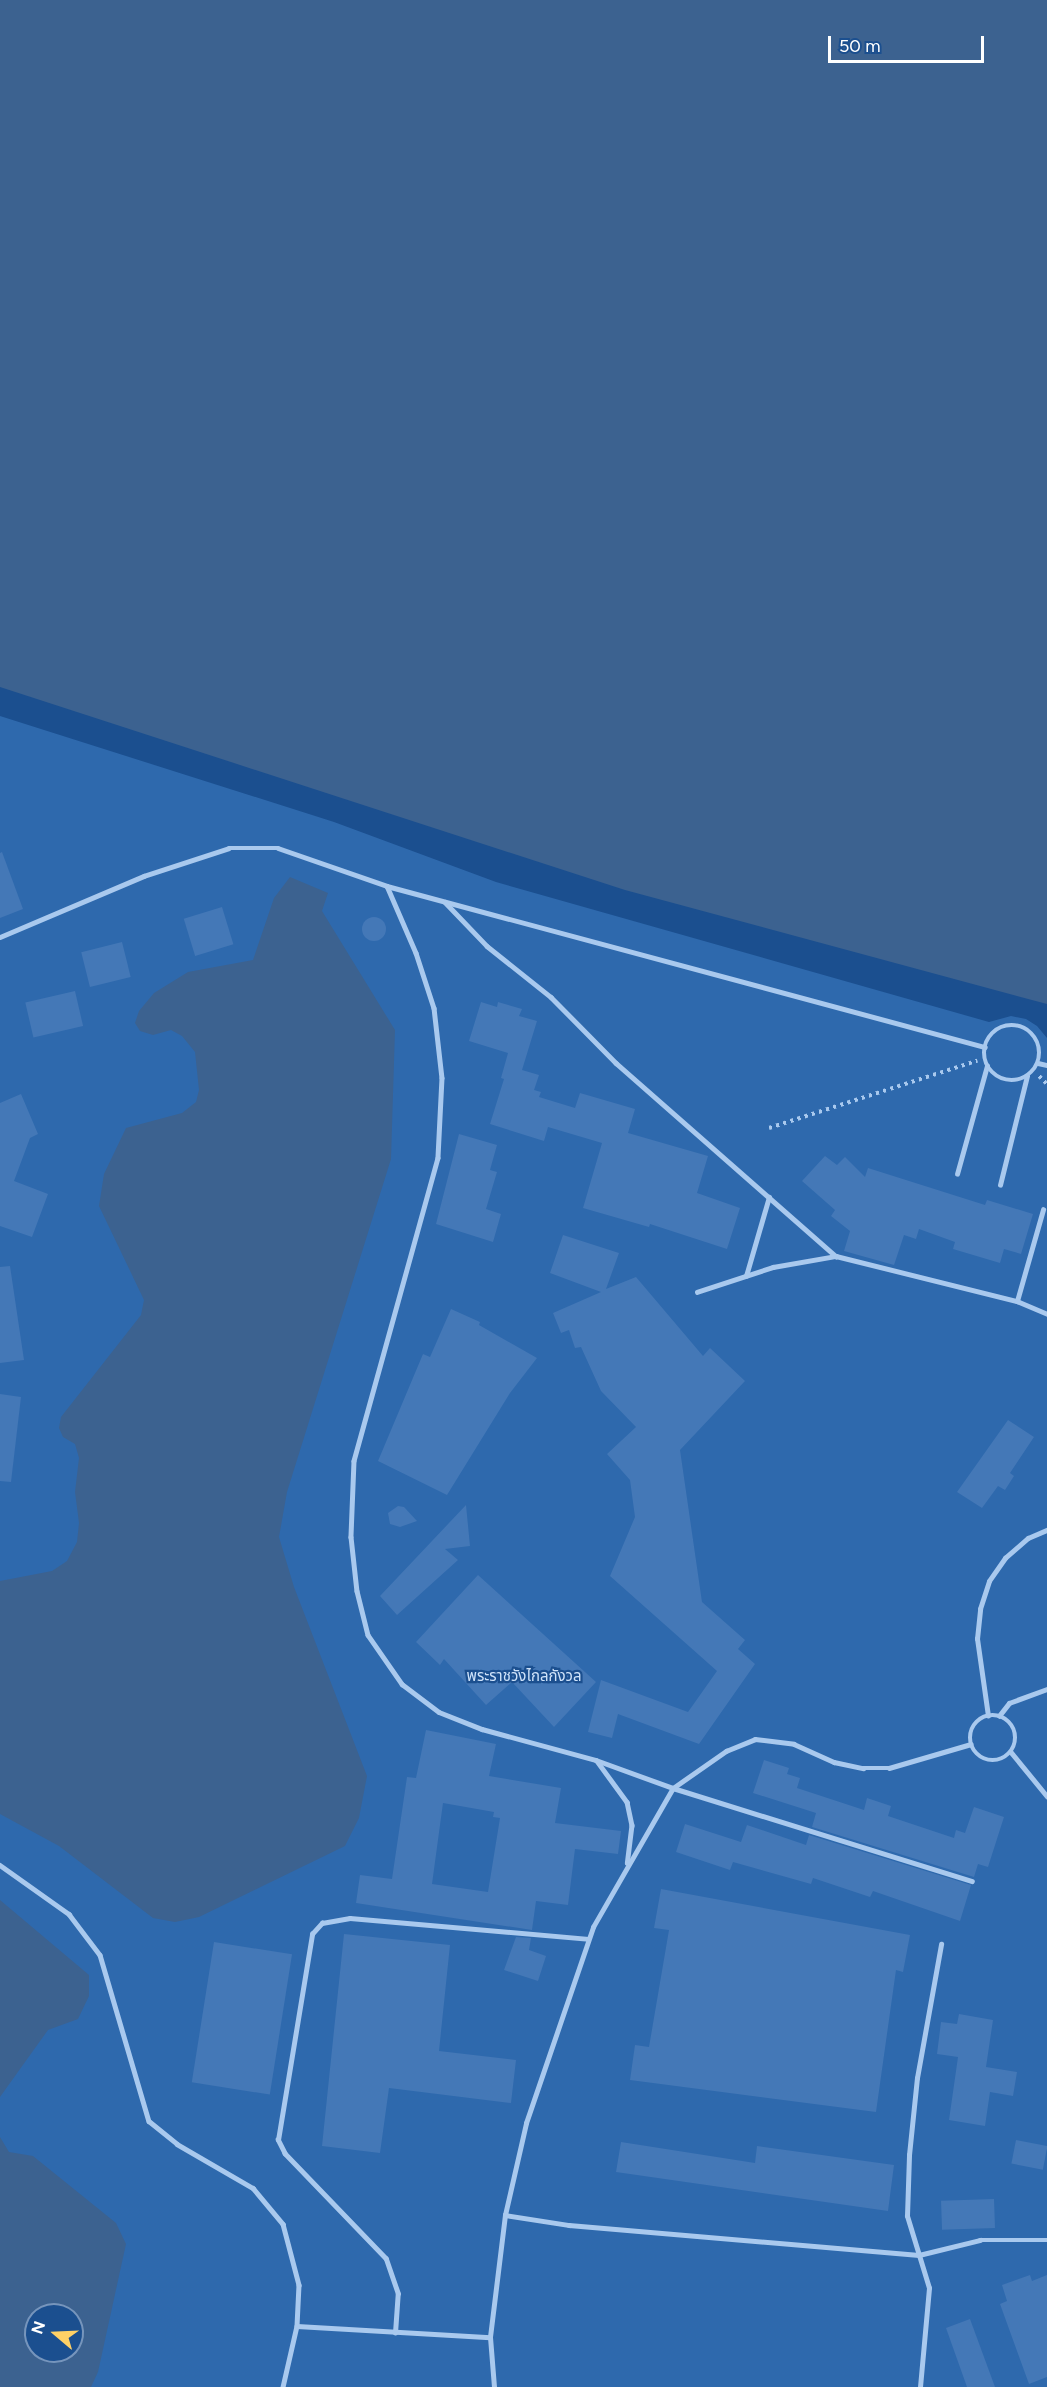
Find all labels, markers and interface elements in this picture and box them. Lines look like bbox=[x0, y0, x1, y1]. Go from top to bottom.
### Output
scale bar bbox=[831, 24, 987, 62]
text: 50 m bbox=[839, 35, 881, 57]
park label: พระราชวังไกลกังวล bbox=[466, 1668, 582, 1686]
north arrow bbox=[24, 2303, 84, 2363]
text: N bbox=[27, 2319, 49, 2337]

